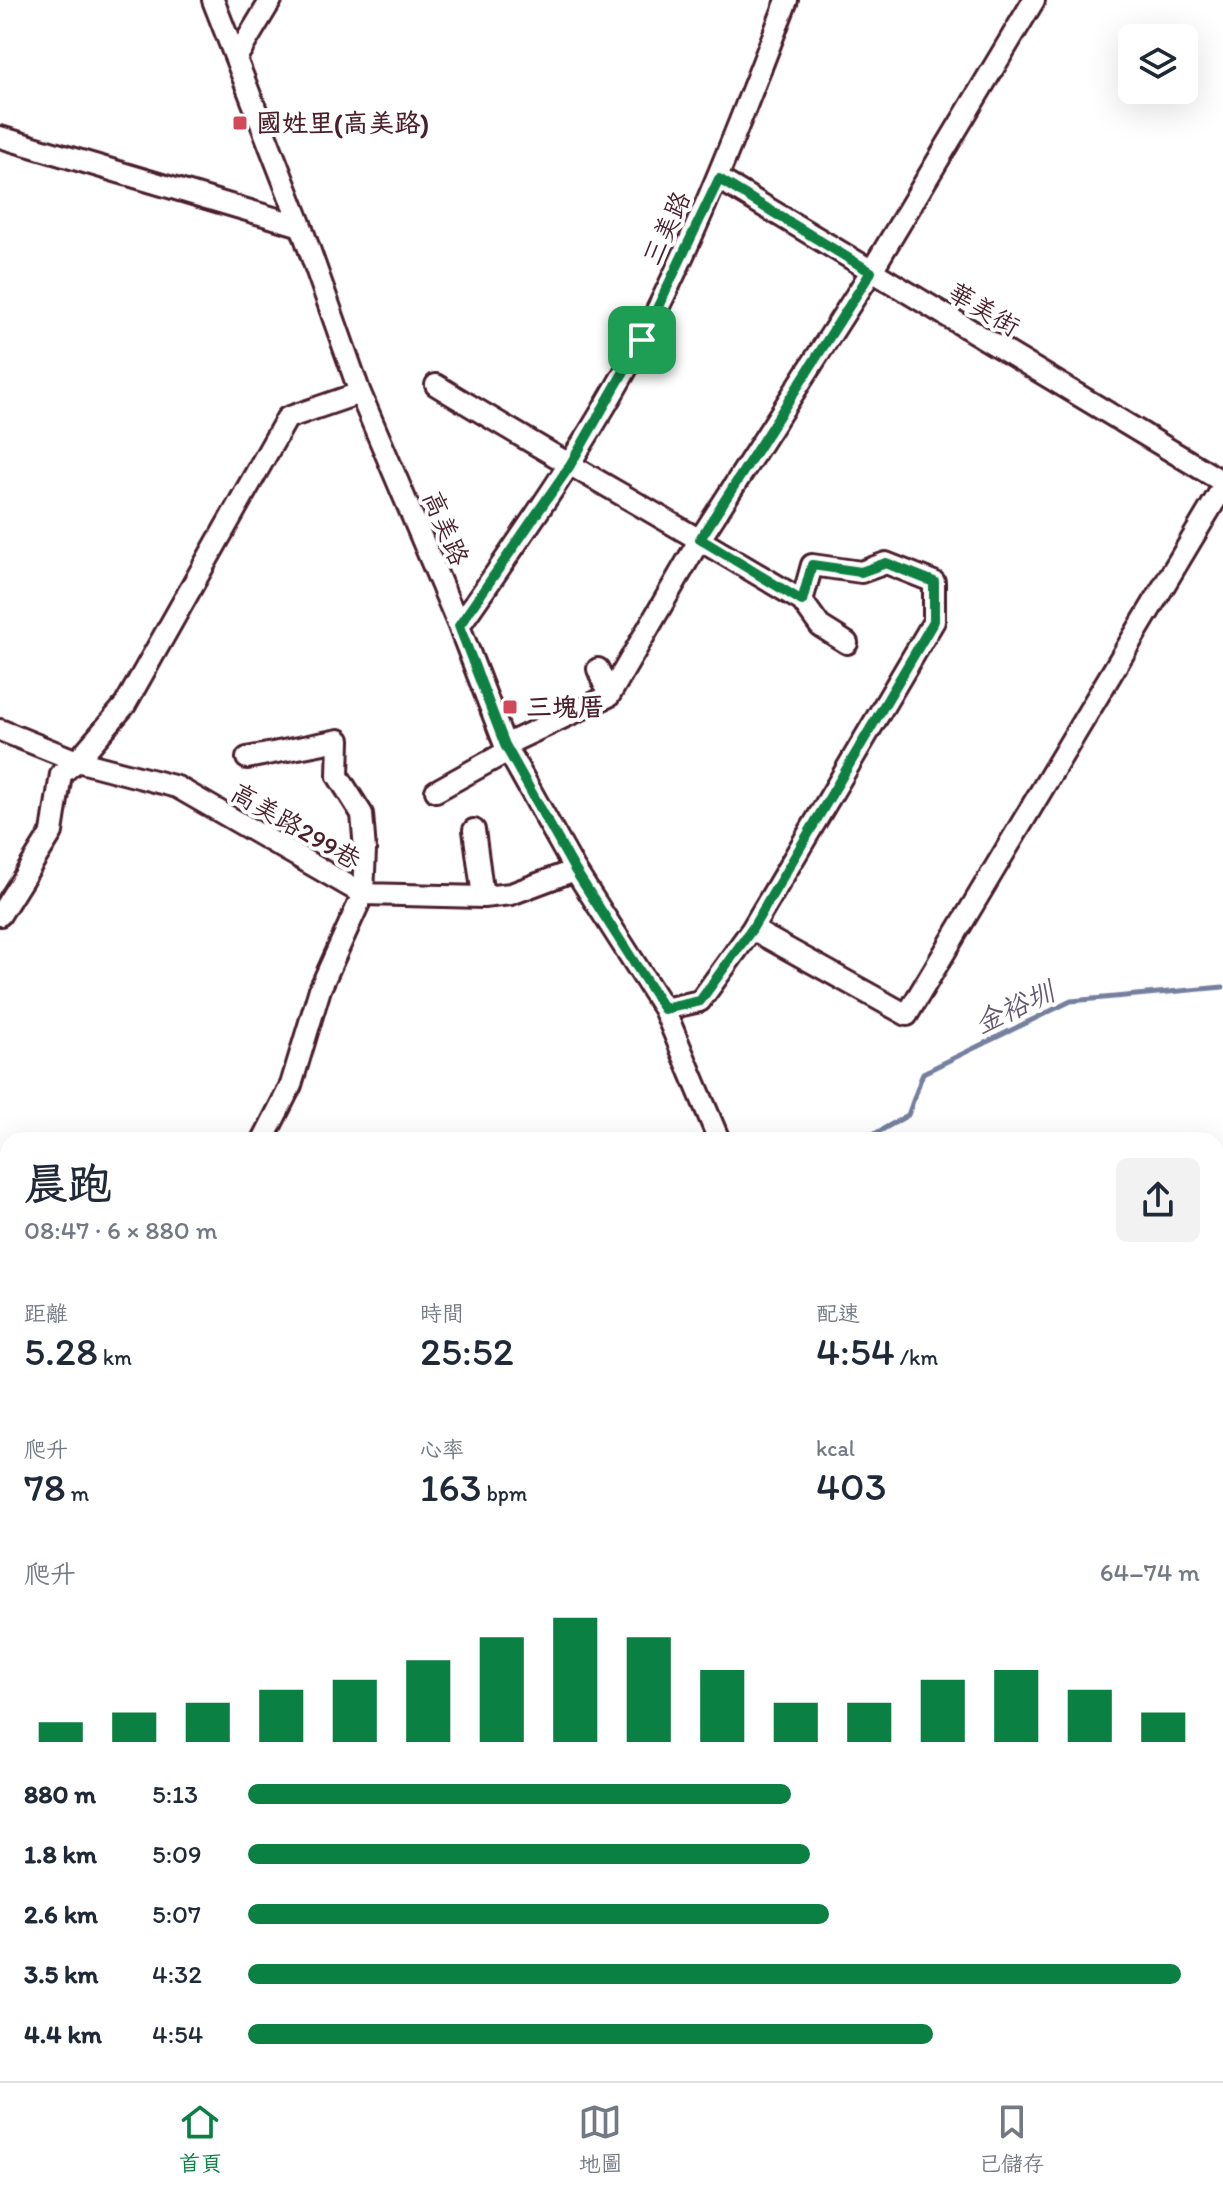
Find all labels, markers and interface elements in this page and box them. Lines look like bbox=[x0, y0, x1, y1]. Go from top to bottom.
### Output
map controls bbox=[1118, 24, 1198, 104]
button: layers bbox=[1118, 24, 1198, 104]
place label: 國姓里(高美路) bbox=[256, 107, 429, 139]
marker: 國姓里(高美路) bbox=[231, 114, 249, 132]
street label: 三美路 bbox=[635, 186, 697, 270]
street label: 華美街 bbox=[942, 275, 1026, 343]
pin bbox=[608, 306, 676, 374]
icon: arrive bbox=[620, 318, 664, 362]
street label: 高美路 bbox=[416, 486, 476, 570]
place label: 三塊厝 bbox=[526, 691, 604, 723]
marker: 三塊厝 bbox=[501, 698, 519, 716]
street label: 高美路299巷 bbox=[225, 776, 367, 876]
water label: 金裕圳 bbox=[969, 973, 1062, 1040]
text: 晨跑 bbox=[24, 1157, 112, 1210]
button: share bbox=[1116, 1158, 1200, 1242]
text: 08:47 · 6 × 880 m bbox=[24, 1214, 218, 1246]
text: 距離 bbox=[24, 1300, 68, 1327]
text: 時間 bbox=[420, 1300, 464, 1327]
text: 配速 bbox=[816, 1300, 860, 1327]
text: 5.28 bbox=[24, 1327, 98, 1375]
text: 25:52 bbox=[420, 1327, 514, 1375]
text: 4:54 bbox=[816, 1327, 895, 1375]
text: km bbox=[98, 1344, 132, 1371]
text: /km bbox=[895, 1344, 938, 1371]
text: kcal bbox=[816, 1435, 855, 1462]
text: 爬升 bbox=[24, 1436, 68, 1463]
text: 心率 bbox=[420, 1436, 464, 1463]
text: 403 bbox=[816, 1462, 886, 1510]
text: 78 bbox=[24, 1463, 66, 1511]
text: 163 bbox=[420, 1463, 482, 1511]
text: m bbox=[66, 1480, 89, 1507]
text: bpm bbox=[482, 1480, 527, 1507]
text: 64–74 m bbox=[1100, 1556, 1200, 1588]
text: 爬升 bbox=[24, 1558, 76, 1590]
text: 880 m bbox=[24, 1778, 96, 1810]
text: 5:13 bbox=[152, 1778, 198, 1810]
text: 1.8 km bbox=[24, 1838, 97, 1870]
text: 5:09 bbox=[152, 1838, 202, 1870]
text: 2.6 km bbox=[24, 1898, 98, 1930]
text: 5:07 bbox=[152, 1898, 201, 1930]
text: 3.5 km bbox=[24, 1958, 98, 1990]
text: 4:32 bbox=[152, 1958, 202, 1990]
text: 4.4 km bbox=[24, 2018, 102, 2050]
text: 4:54 bbox=[152, 2018, 203, 2050]
tab: 首頁 bbox=[178, 2100, 222, 2177]
tab: 地圖 bbox=[578, 2100, 623, 2177]
tab: 已儲存 bbox=[979, 2100, 1045, 2177]

